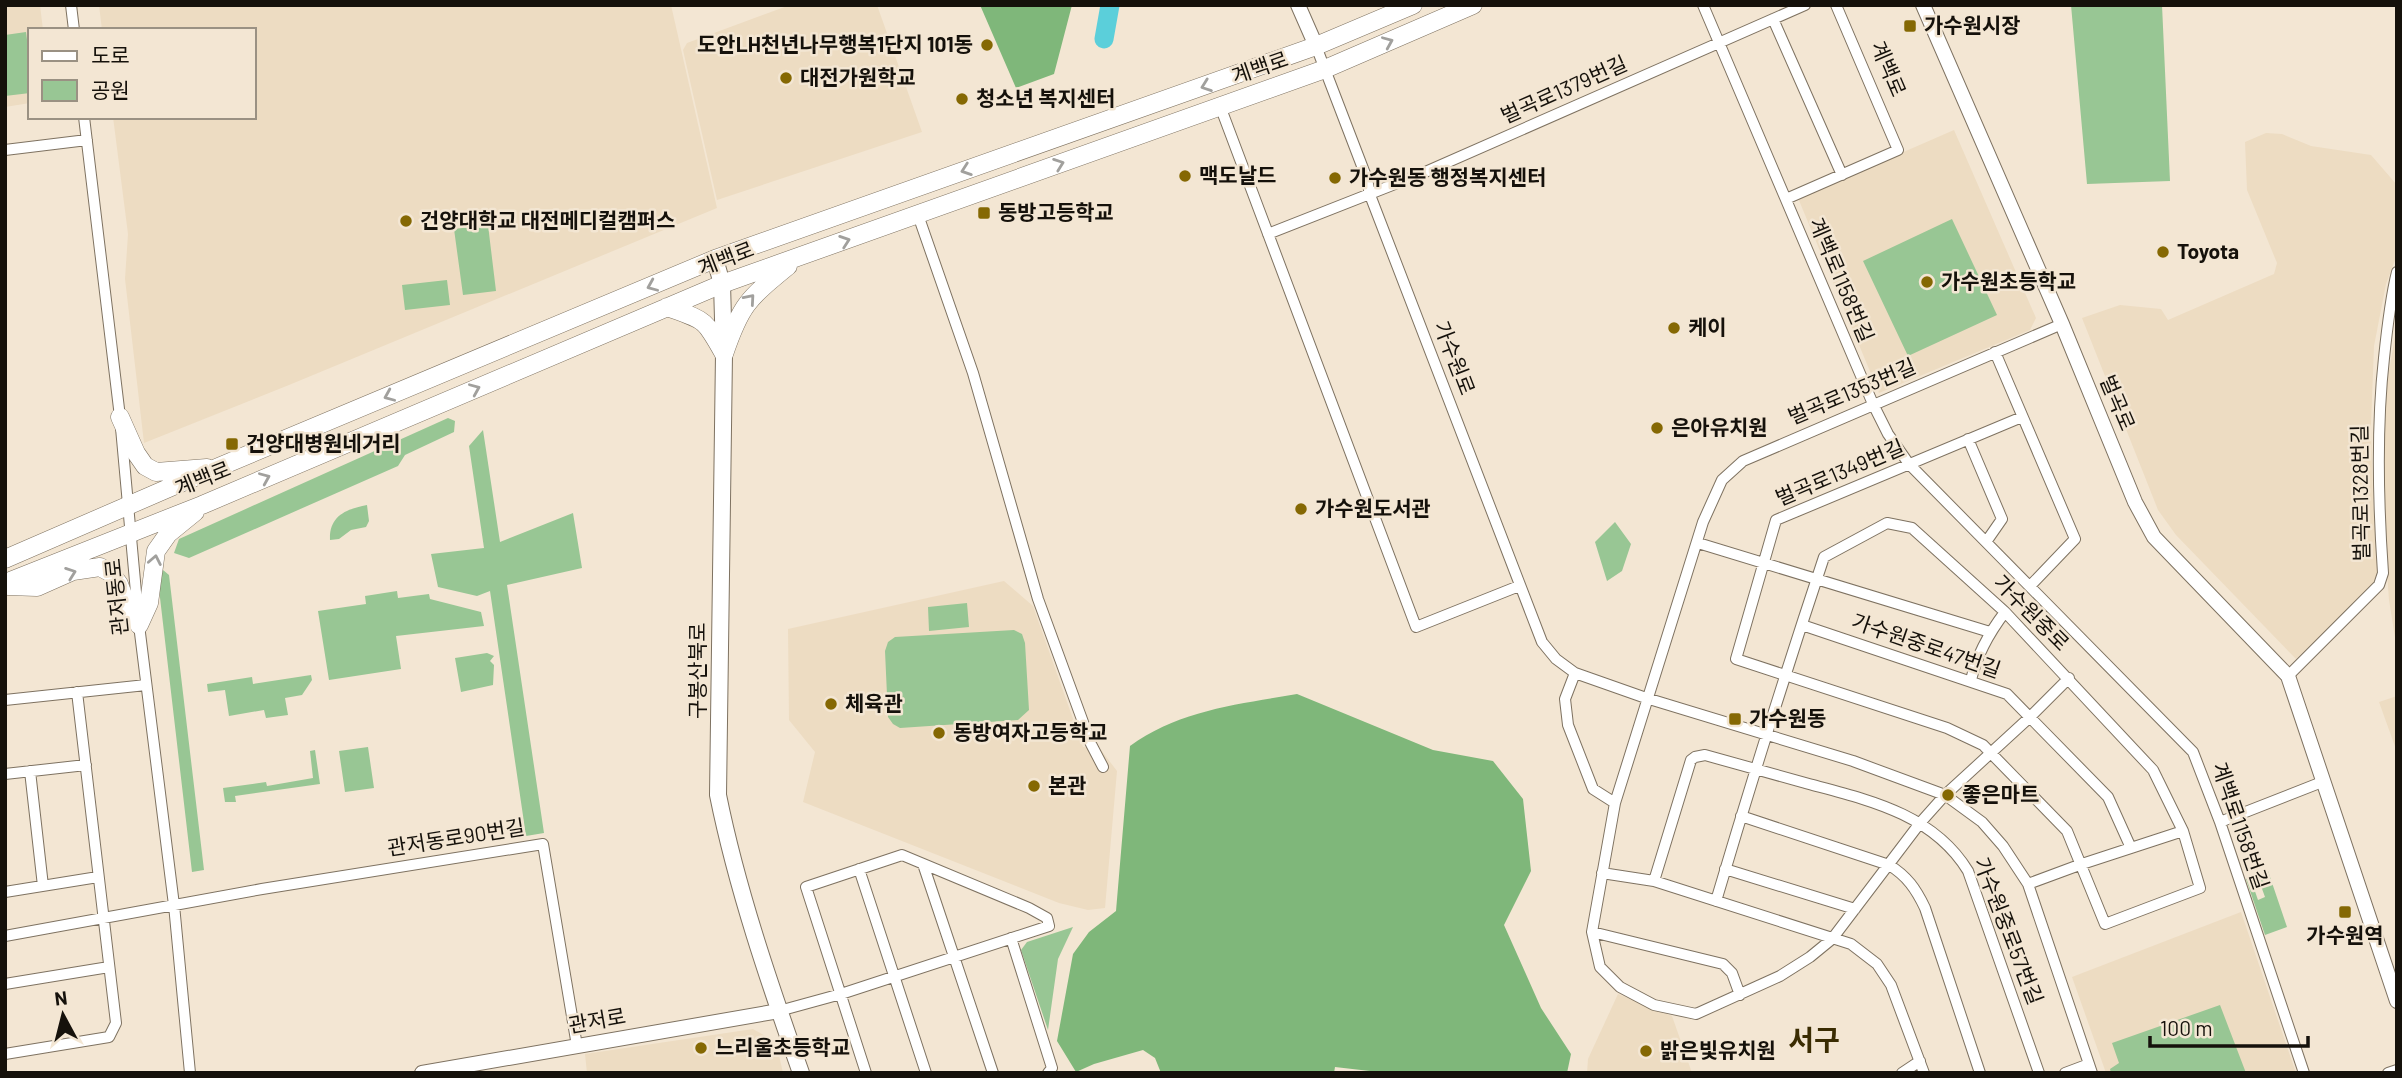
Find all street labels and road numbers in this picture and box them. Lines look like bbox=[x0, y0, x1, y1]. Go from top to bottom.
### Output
street label: 계백로 bbox=[1867, 37, 1912, 100]
street label: 계백로 bbox=[1228, 45, 1291, 88]
street label: 벌곡로1379번길 bbox=[1496, 50, 1630, 128]
street label: 계백로1158번길 bbox=[1805, 213, 1880, 346]
street label: 계백로 bbox=[694, 236, 757, 280]
street label: 가수원로 bbox=[1430, 317, 1481, 398]
street label: 벌곡로1353번길 bbox=[1784, 352, 1919, 429]
street label: 벌곡로 bbox=[2096, 371, 2141, 434]
street label: 벌곡로1328번길 bbox=[2346, 424, 2373, 562]
street label: 벌곡로1349번길 bbox=[1771, 433, 1907, 510]
street label: 계백로 bbox=[171, 455, 234, 500]
street label: 관저동로 bbox=[99, 557, 132, 637]
street label: 가수원중로 bbox=[1989, 569, 2075, 655]
street label: 가수원중로47번길 bbox=[1849, 607, 2004, 682]
street label: 구봉산북로 bbox=[684, 623, 709, 719]
street label: 계백로1158번길 bbox=[2208, 759, 2275, 893]
street label: 관저동로90번길 bbox=[385, 813, 526, 860]
street label: 가수원중로57번길 bbox=[1970, 853, 2049, 1008]
street label: 관저로 bbox=[566, 1002, 627, 1037]

